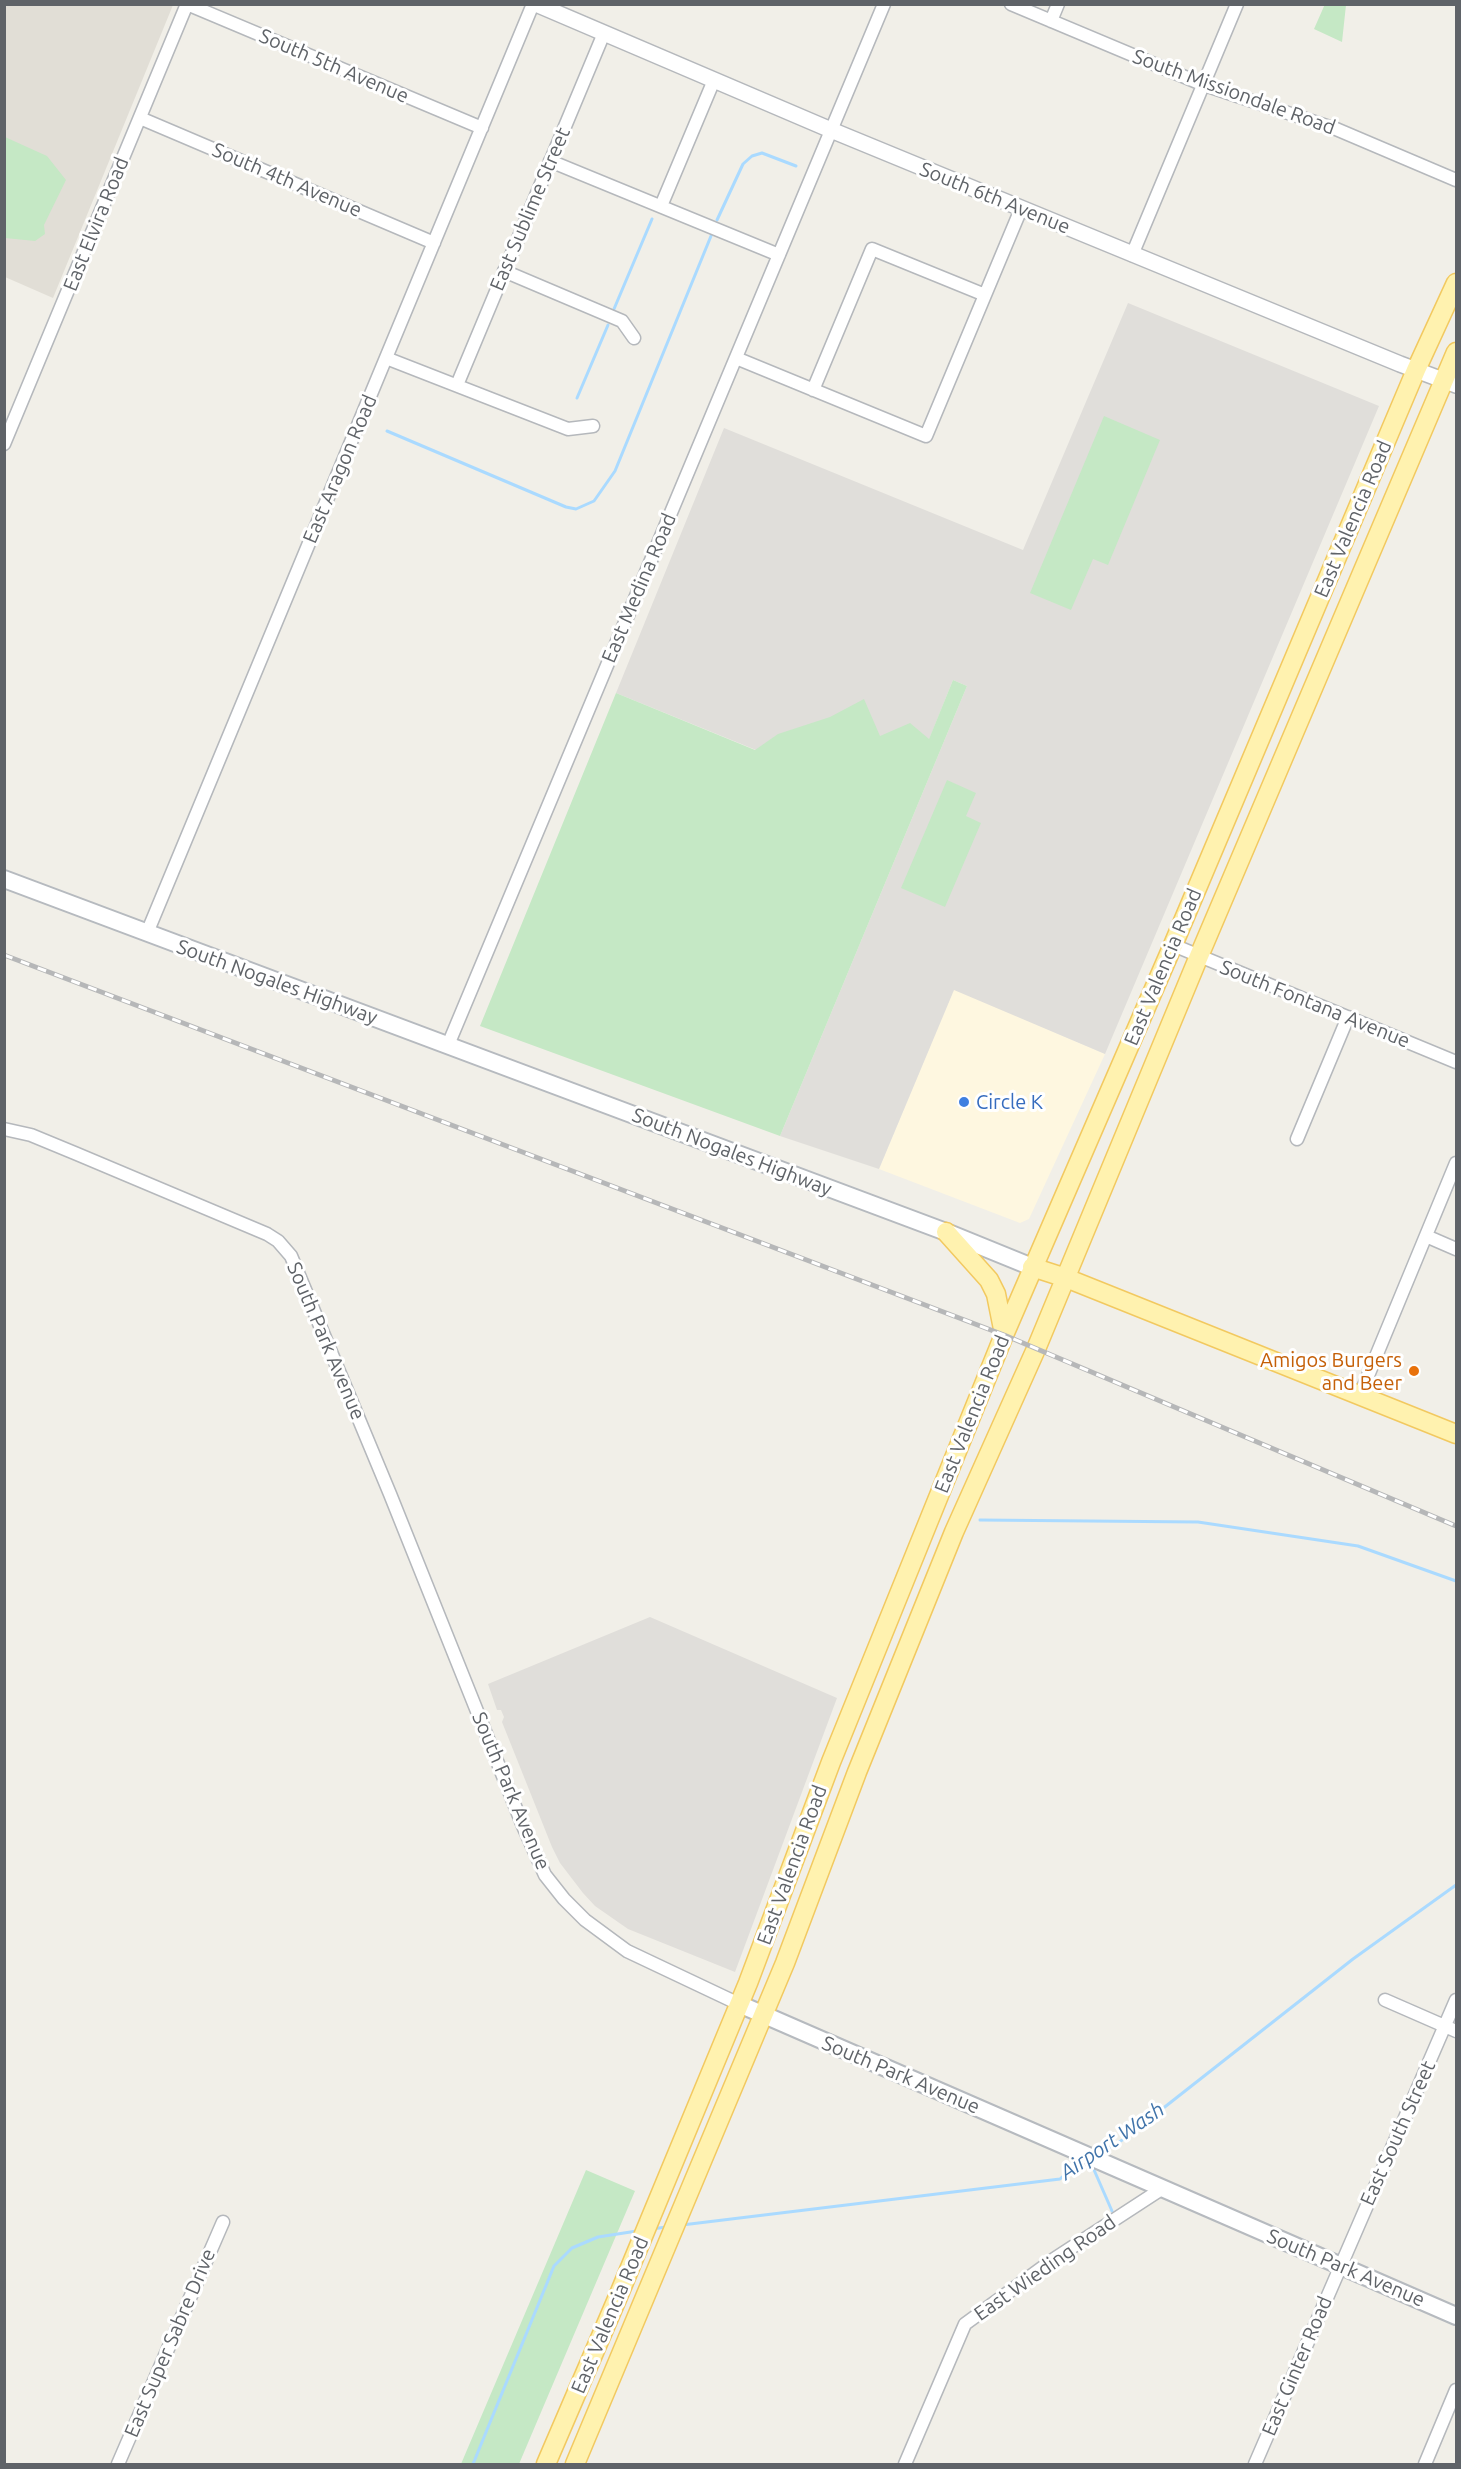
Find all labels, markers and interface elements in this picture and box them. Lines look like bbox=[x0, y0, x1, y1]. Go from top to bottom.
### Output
street label: South 5th Avenue bbox=[256, 24, 412, 108]
street label: South Missiondale Road bbox=[1129, 44, 1339, 140]
street label: East Sublime Street bbox=[485, 124, 575, 294]
street label: South 4th Avenue bbox=[209, 138, 365, 222]
street label: East Elvira Road bbox=[58, 154, 134, 294]
street label: South 6th Avenue bbox=[916, 157, 1074, 239]
street label: East Aragon Road bbox=[298, 391, 382, 547]
street label: East Valencia Road bbox=[1309, 437, 1397, 601]
street label: East Medina Road bbox=[597, 510, 681, 666]
street label: East Valencia Road bbox=[1119, 885, 1207, 1049]
street label: South Nogales Highway bbox=[173, 934, 381, 1030]
street label: South Fontana Avenue bbox=[1216, 955, 1414, 1053]
place label: Circle K bbox=[976, 1090, 1043, 1114]
marker: Circle K bbox=[957, 1095, 971, 1109]
street label: South Nogales Highway bbox=[629, 1103, 835, 1201]
street label: South Park Avenue bbox=[282, 1258, 370, 1424]
street label: East Valencia Road bbox=[929, 1332, 1015, 1496]
place label: Amigos Burgers and Beer bbox=[1260, 1348, 1402, 1395]
marker: Amigos Burgers and Beer bbox=[1407, 1364, 1421, 1378]
street label: South Park Avenue bbox=[467, 1708, 555, 1874]
street label: East Valencia Road bbox=[752, 1782, 832, 1948]
street label: South Park Avenue bbox=[818, 2031, 984, 2119]
street label: East South Street bbox=[1355, 2057, 1441, 2209]
water label: Airport Wash bbox=[1055, 2097, 1169, 2185]
street label: East Wieding Road bbox=[969, 2210, 1121, 2326]
street label: South Park Avenue bbox=[1263, 2224, 1429, 2312]
street label: East Valencia Road bbox=[566, 2233, 654, 2397]
street label: East Super Sabre Drive bbox=[119, 2245, 221, 2441]
street label: East Ginter Road bbox=[1257, 2293, 1337, 2439]

